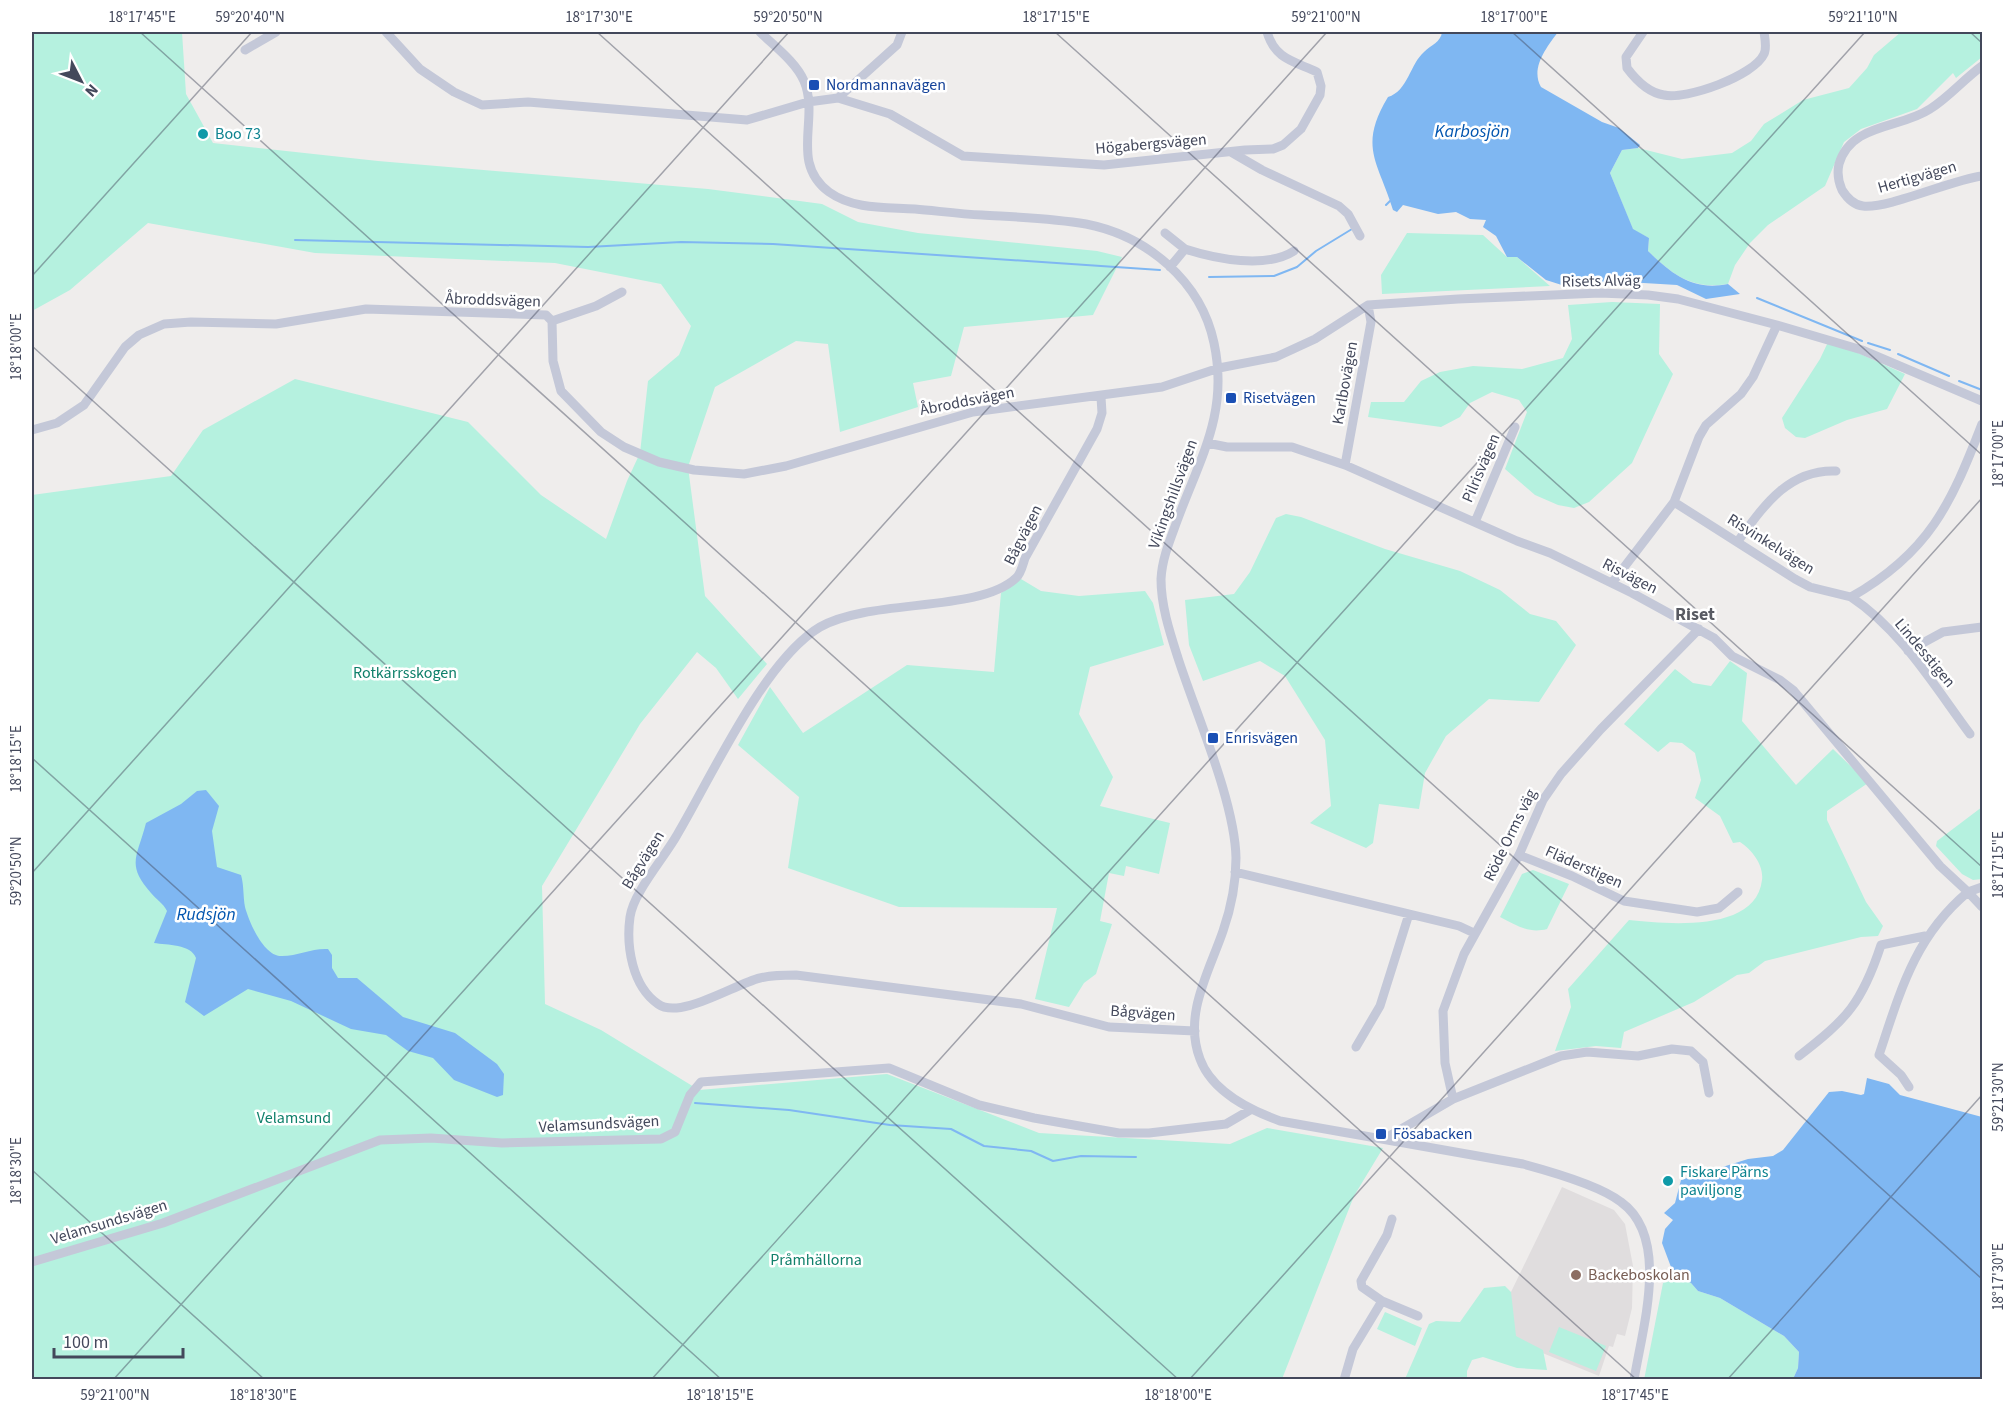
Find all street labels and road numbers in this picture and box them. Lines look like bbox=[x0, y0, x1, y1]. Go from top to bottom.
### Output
street label: Högabergsvägen bbox=[1094, 128, 1208, 160]
street label: Hertigvägen bbox=[1875, 155, 1959, 199]
street label: Risets Alväg bbox=[1561, 269, 1641, 293]
street label: Åbroddsvägen bbox=[445, 287, 541, 313]
street label: Karlbovägen bbox=[1327, 340, 1363, 426]
street label: Åbroddsvägen bbox=[918, 381, 1016, 421]
street label: Pilrisvägen bbox=[1457, 430, 1505, 506]
street label: Vikingshillsvägen bbox=[1143, 436, 1203, 552]
street label: Bågvägen bbox=[998, 501, 1048, 569]
street label: Risvinkelvägen bbox=[1723, 508, 1819, 580]
street label: Risvägen bbox=[1598, 553, 1662, 599]
street label: Lindesstigen bbox=[1889, 614, 1961, 692]
street label: Röde Orms väg bbox=[1478, 785, 1542, 885]
street label: Bågvägen bbox=[616, 827, 670, 893]
street label: Fläderstigen bbox=[1542, 840, 1626, 894]
street label: Bågvägen bbox=[1110, 1000, 1176, 1026]
street label: Velamsundsvägen bbox=[538, 1110, 660, 1138]
street label: Velamsundsvägen bbox=[48, 1194, 170, 1250]

